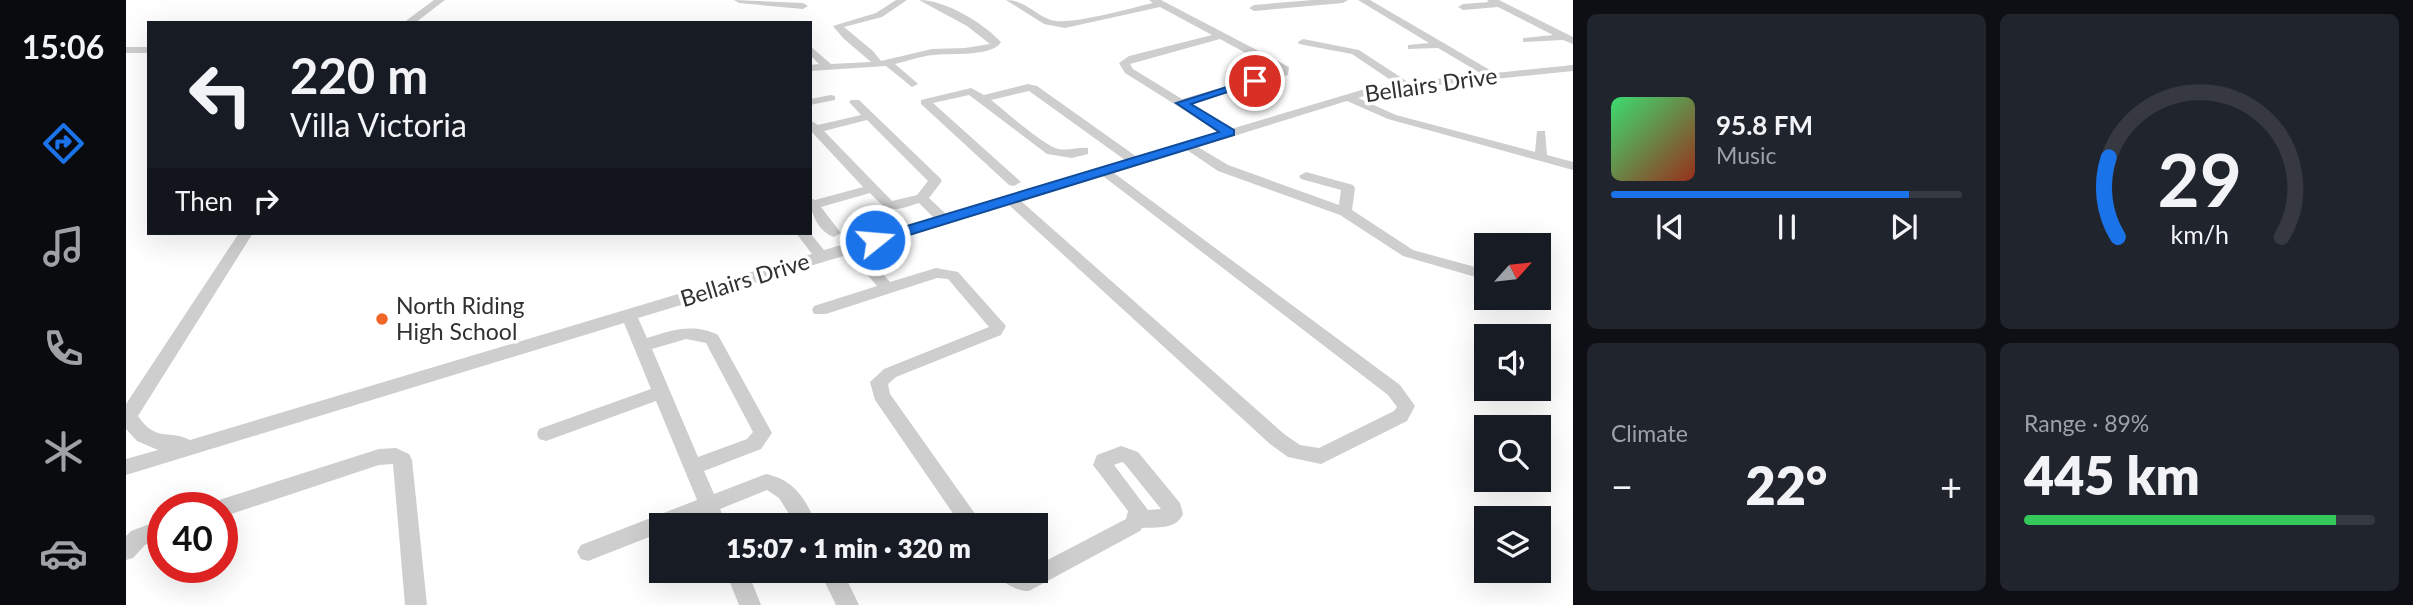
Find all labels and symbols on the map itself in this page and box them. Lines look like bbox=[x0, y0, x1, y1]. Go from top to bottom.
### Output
pin bbox=[1225, 51, 1285, 111]
street label: Bellairs Drive bbox=[1363, 61, 1499, 107]
position arrow bbox=[838, 203, 912, 277]
north arrow bbox=[1474, 233, 1550, 310]
street label: Bellairs Drive bbox=[677, 246, 813, 312]
place label: North Riding High School bbox=[396, 291, 525, 345]
marker: North Riding High School bbox=[374, 311, 390, 327]
speed limit sign: 40 bbox=[147, 492, 238, 583]

